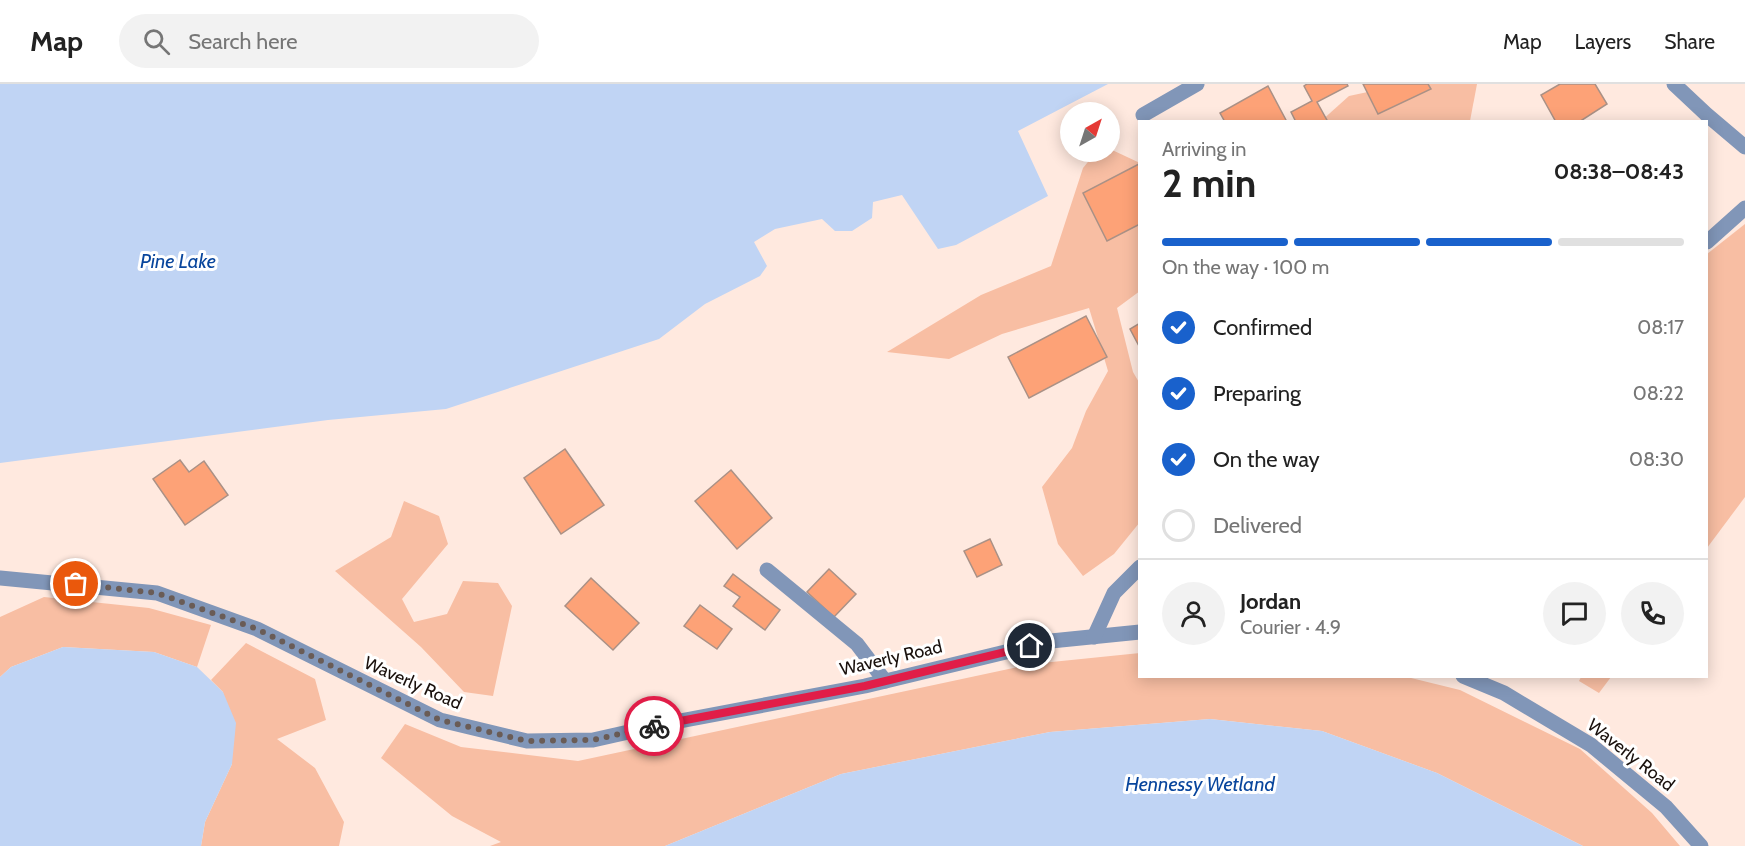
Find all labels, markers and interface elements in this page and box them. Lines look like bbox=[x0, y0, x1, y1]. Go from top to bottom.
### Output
search box bbox=[119, 14, 539, 68]
text: Map bbox=[30, 24, 83, 58]
icon: search bbox=[140, 25, 173, 58]
text: Search here bbox=[188, 28, 297, 55]
text: Map bbox=[1503, 29, 1542, 54]
text: Layers bbox=[1575, 29, 1631, 54]
text: Share bbox=[1664, 29, 1715, 54]
north arrow bbox=[1060, 102, 1120, 162]
map controls bbox=[1060, 102, 1120, 162]
text: Arriving in bbox=[1162, 137, 1246, 161]
text: 08:38–08:43 bbox=[1554, 158, 1684, 185]
text: 2 min bbox=[1162, 159, 1256, 207]
water label: Pine Lake bbox=[140, 249, 216, 273]
text: On the way · 100 m bbox=[1162, 255, 1329, 279]
icon: check bbox=[1162, 311, 1195, 344]
text: Confirmed bbox=[1213, 314, 1312, 341]
text: 08:17 bbox=[1637, 315, 1684, 339]
icon: check bbox=[1162, 377, 1195, 410]
text: Preparing bbox=[1213, 380, 1301, 407]
text: 08:22 bbox=[1633, 381, 1684, 405]
icon: check bbox=[1162, 443, 1195, 476]
text: On the way bbox=[1213, 446, 1320, 473]
text: 08:30 bbox=[1629, 447, 1684, 471]
text: Delivered bbox=[1213, 512, 1302, 539]
pin bbox=[50, 558, 101, 609]
icon: bag bbox=[59, 567, 92, 600]
button: person bbox=[1162, 582, 1225, 645]
button: chat bbox=[1543, 582, 1606, 645]
button: phone bbox=[1621, 582, 1684, 645]
text: Jordan bbox=[1240, 588, 1301, 615]
text: Courier · 4.9 bbox=[1240, 615, 1341, 639]
pin bbox=[1004, 620, 1055, 671]
icon: home bbox=[1013, 629, 1046, 662]
street label: Waverly Road bbox=[838, 636, 944, 680]
street label: Waverly Road bbox=[361, 652, 465, 714]
courier bbox=[624, 696, 684, 756]
icon: bike bbox=[638, 710, 671, 743]
street label: Waverly Road bbox=[1583, 714, 1679, 796]
water label: Hennessy Wetland bbox=[1125, 772, 1275, 796]

